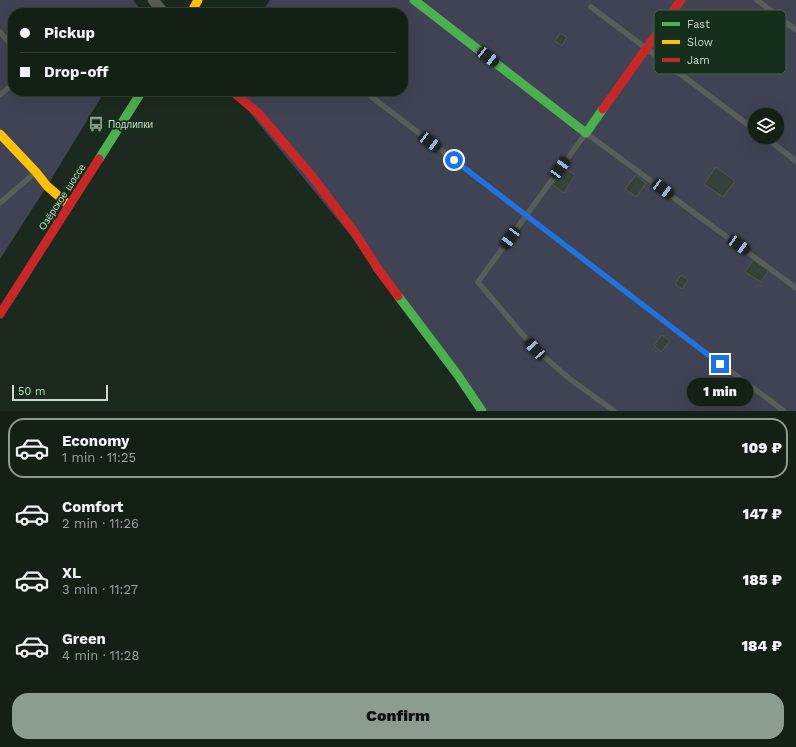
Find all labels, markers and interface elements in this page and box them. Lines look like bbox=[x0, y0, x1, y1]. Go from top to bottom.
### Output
legend bbox=[654, 10, 786, 74]
text: Fast bbox=[687, 18, 710, 31]
text: Pickup bbox=[44, 24, 95, 42]
text: Slow bbox=[687, 36, 713, 49]
car bbox=[475, 45, 501, 69]
text: Jam bbox=[687, 54, 710, 67]
text: Drop-off bbox=[44, 63, 109, 81]
map controls bbox=[748, 108, 784, 144]
button: layers bbox=[748, 108, 784, 144]
bus stop icon: Подлипки bbox=[87, 115, 105, 133]
place label: Подлипки bbox=[108, 119, 153, 130]
car bbox=[417, 130, 443, 154]
route start bbox=[445, 151, 463, 169]
car bbox=[548, 155, 572, 181]
street label: Озёрское шоссе bbox=[37, 161, 88, 232]
car bbox=[650, 177, 676, 201]
car bbox=[498, 225, 522, 251]
car bbox=[726, 233, 752, 257]
car bbox=[523, 336, 547, 362]
route end bbox=[711, 355, 729, 373]
callout: 1 min bbox=[687, 378, 753, 406]
scale bar bbox=[12, 383, 108, 402]
text: 1 min bbox=[703, 384, 737, 399]
text: 50 m bbox=[18, 385, 45, 398]
icon: car bbox=[14, 430, 50, 466]
text: Economy bbox=[62, 432, 129, 450]
text: 109 ₽ bbox=[742, 439, 782, 457]
text: 1 min · 11:25 bbox=[62, 450, 136, 465]
icon: car bbox=[14, 496, 50, 532]
text: Comfort bbox=[62, 498, 123, 516]
text: 147 ₽ bbox=[743, 505, 782, 523]
text: 2 min · 11:26 bbox=[62, 516, 139, 531]
icon: car bbox=[14, 562, 50, 598]
text: XL bbox=[62, 564, 81, 582]
text: 185 ₽ bbox=[743, 571, 782, 589]
text: 3 min · 11:27 bbox=[62, 582, 138, 597]
icon: car bbox=[14, 628, 50, 664]
text: Green bbox=[62, 630, 106, 648]
text: 184 ₽ bbox=[741, 637, 782, 655]
text: 4 min · 11:28 bbox=[62, 648, 139, 663]
button: Confirm bbox=[12, 693, 784, 739]

